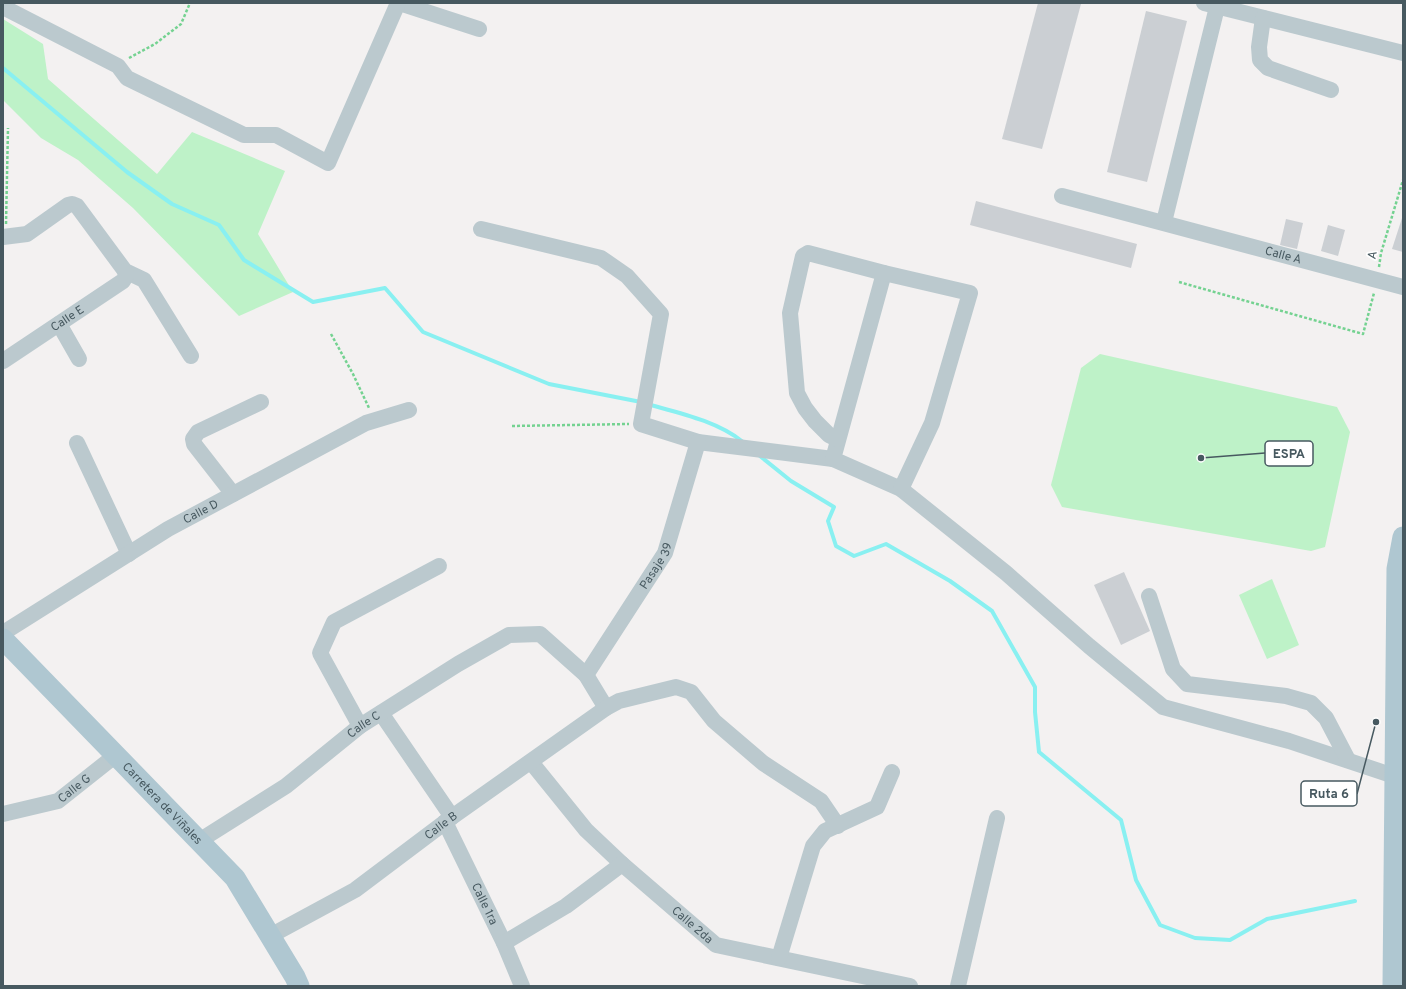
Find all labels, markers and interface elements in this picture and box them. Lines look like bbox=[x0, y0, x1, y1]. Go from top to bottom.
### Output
street label: Calle A bbox=[1263, 243, 1303, 269]
street label: A bbox=[1364, 250, 1382, 261]
street label: Calle E bbox=[48, 302, 87, 336]
callout: ESPA bbox=[1265, 441, 1313, 466]
text: ESPA bbox=[1273, 447, 1305, 463]
street label: Calle D bbox=[181, 496, 222, 528]
street label: Pasaje 39 bbox=[637, 541, 677, 593]
street label: Calle C bbox=[344, 708, 384, 742]
street label: Carretera de Viñales bbox=[118, 759, 205, 849]
street label: Calle G bbox=[55, 771, 95, 807]
callout: Ruta 6 bbox=[1301, 781, 1357, 806]
text: Ruta 6 bbox=[1309, 787, 1349, 803]
street label: Calle B bbox=[422, 808, 461, 844]
street label: Calle 1ra bbox=[467, 881, 501, 928]
street label: Calle 2da bbox=[668, 903, 716, 948]

